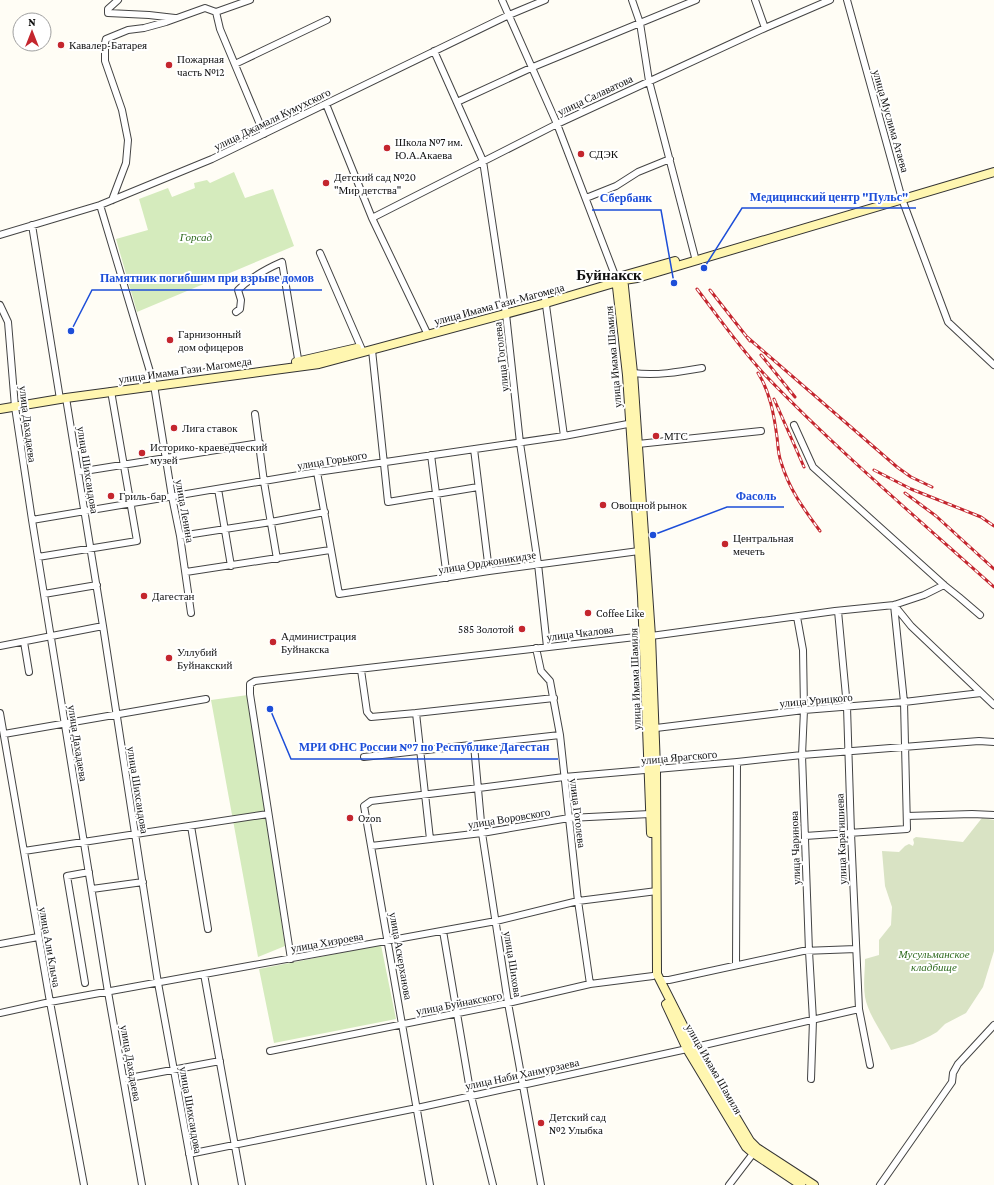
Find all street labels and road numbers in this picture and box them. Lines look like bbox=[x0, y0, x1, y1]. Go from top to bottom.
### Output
street label: улица Муслима Атаева bbox=[871, 68, 911, 174]
street label: улица Салаватова bbox=[555, 72, 635, 118]
street label: улица Джамаля Кумухского bbox=[212, 85, 333, 152]
street label: улица Имама Гази-Магомеда bbox=[433, 281, 566, 327]
street label: улица Имама Шамиля bbox=[603, 306, 623, 408]
street label: улица Гоголева bbox=[491, 321, 511, 392]
street label: улица Имама Гази-Магомеда bbox=[118, 355, 252, 385]
street label: улица Дахадаева bbox=[17, 385, 39, 463]
street label: улица Шихсаидова bbox=[75, 425, 101, 515]
street label: улица Горького bbox=[296, 448, 368, 471]
street label: улица Ленина bbox=[174, 478, 196, 544]
street label: улица Орджоникидзе bbox=[437, 548, 537, 576]
street label: улица Чкалова bbox=[546, 623, 614, 643]
street label: улица Имама Шамиля bbox=[627, 628, 643, 730]
street label: улица Урицкого bbox=[779, 691, 854, 709]
street label: улица Дахадаева bbox=[66, 704, 90, 782]
street label: улица Шихсаидова bbox=[125, 745, 151, 835]
street label: улица Ярагского bbox=[640, 748, 718, 766]
street label: улица Гоголева bbox=[568, 778, 588, 849]
street label: улица Карагишиева bbox=[833, 793, 849, 885]
street label: улица Воровского bbox=[467, 805, 551, 830]
street label: улица Чаринова bbox=[788, 811, 802, 885]
street label: улица Али Клыча bbox=[37, 906, 63, 988]
street label: улица Аскерханова bbox=[387, 911, 415, 1001]
street label: улица Хизроева bbox=[290, 930, 364, 954]
street label: улица Шихова bbox=[502, 930, 524, 998]
street label: улица Буйнакского bbox=[415, 989, 504, 1017]
street label: улица Имама Шамиля bbox=[683, 1022, 745, 1116]
street label: улица Дахадаева bbox=[118, 1024, 144, 1102]
street label: улица Наби Ханмурзаева bbox=[464, 1056, 580, 1092]
street label: улица Шихсаидова bbox=[177, 1066, 205, 1155]

